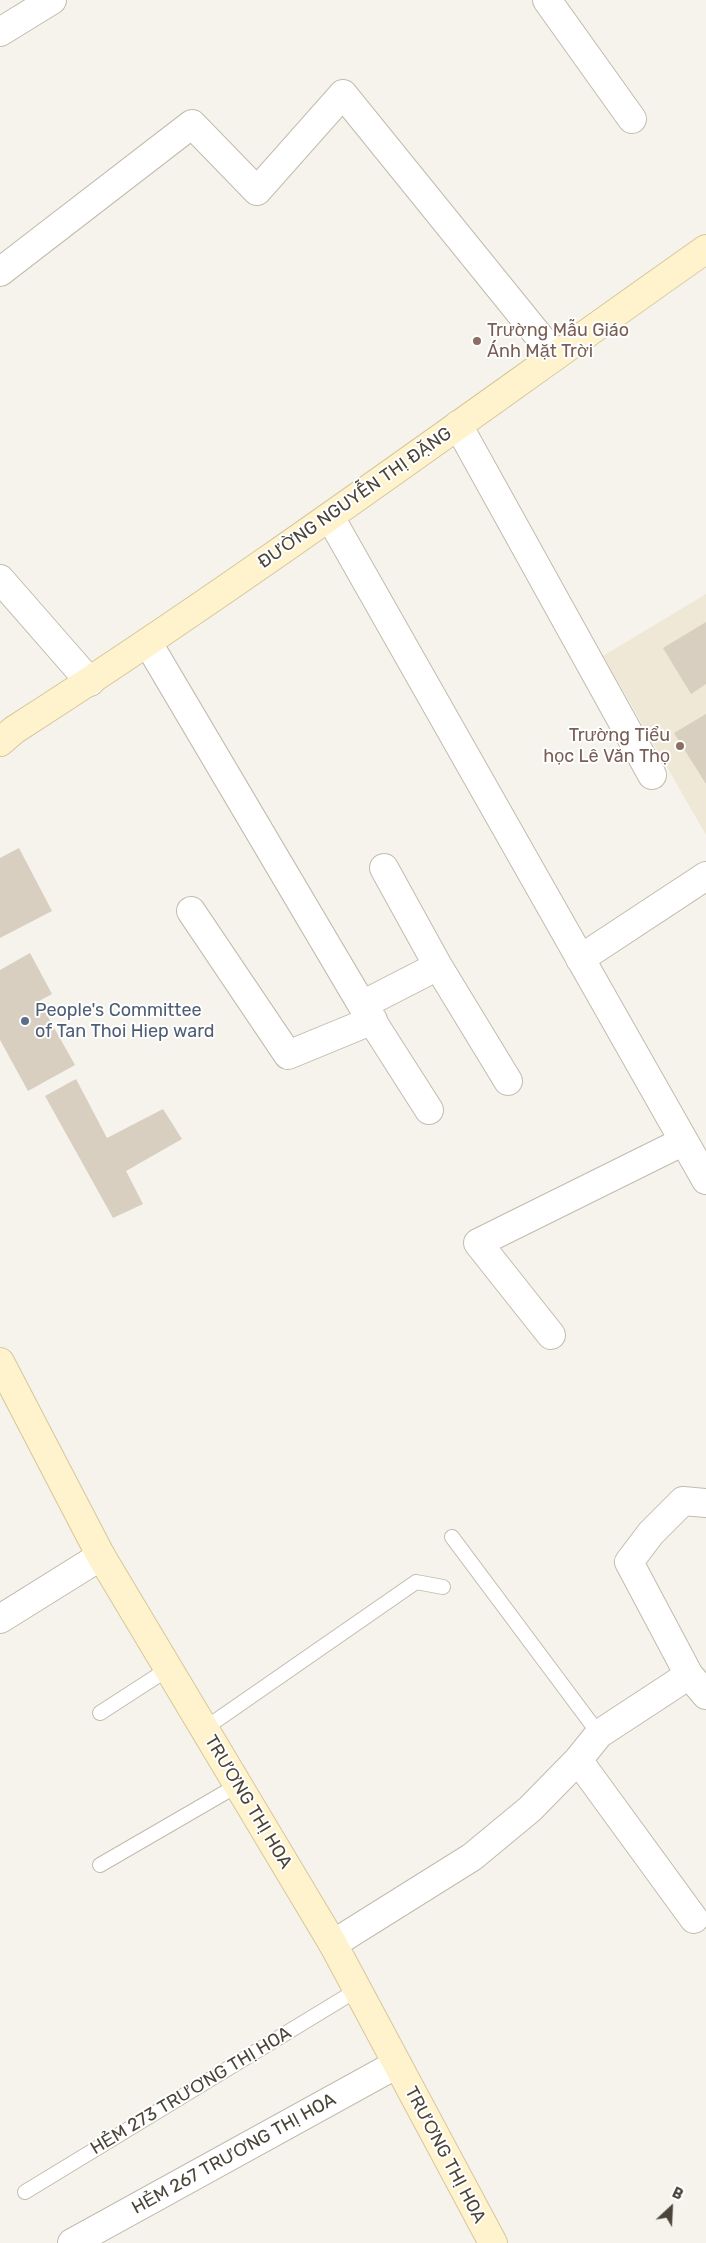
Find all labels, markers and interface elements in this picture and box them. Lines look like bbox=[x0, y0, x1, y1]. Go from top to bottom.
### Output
place label: Trường Mẫu Giáo Ánh Mặt Trời bbox=[487, 320, 629, 362]
marker: Trường Mẫu Giáo Ánh Mặt Trời bbox=[471, 335, 483, 347]
street label: ĐƯỜNG NGUYỄN THỊ ĐẶNG bbox=[254, 423, 456, 573]
place label: Trường Tiểu học Lê Văn Thọ bbox=[543, 725, 670, 768]
marker: Trường Tiểu học Lê Văn Thọ bbox=[674, 740, 686, 752]
place label: People's Committee of Tan Thoi Hiep ward bbox=[35, 1000, 215, 1042]
marker: People's Committee of Tan Thoi Hiep ward bbox=[19, 1015, 31, 1027]
street label: TRƯƠNG THỊ HOA bbox=[200, 1731, 296, 1873]
street label: HẺM 273 TRƯƠNG THỊ HOA bbox=[87, 2022, 295, 2160]
street label: TRƯƠNG THỊ HOA bbox=[400, 2083, 490, 2227]
street label: HẺM 267 TRƯƠNG THỊ HOA bbox=[128, 2089, 340, 2219]
north arrow bbox=[646, 2183, 696, 2233]
text: B bbox=[669, 2184, 686, 2204]

